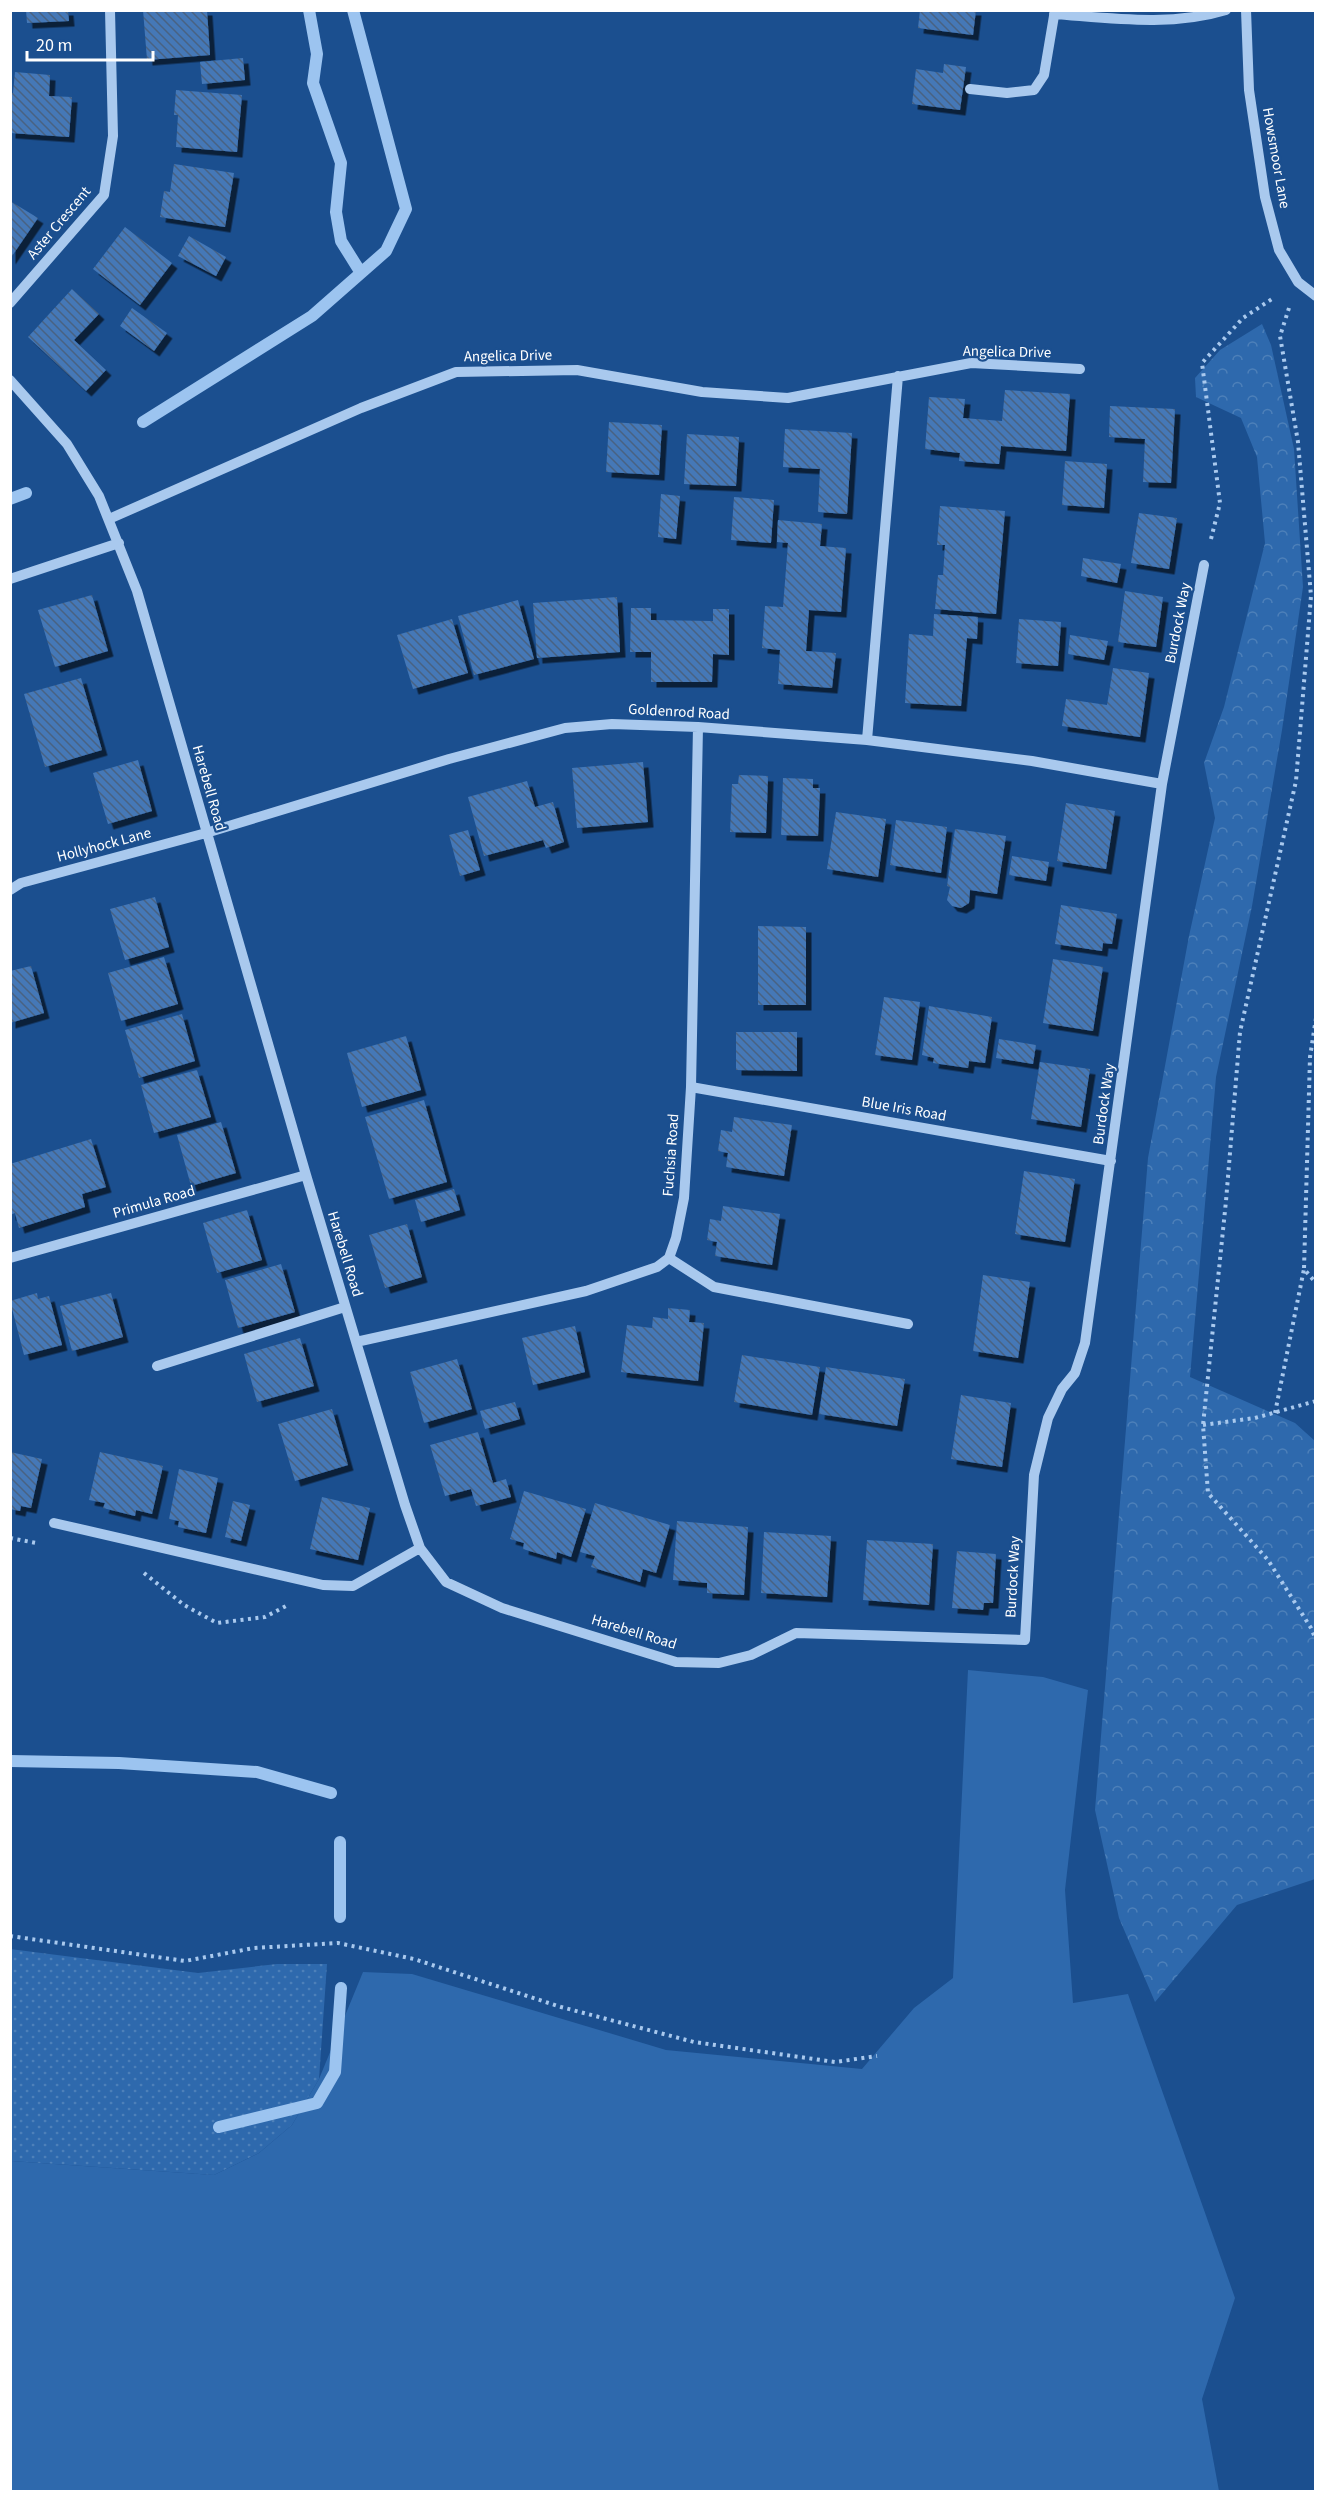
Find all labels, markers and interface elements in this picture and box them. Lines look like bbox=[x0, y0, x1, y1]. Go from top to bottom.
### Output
scale bar bbox=[27, 24, 153, 62]
text: 20 m bbox=[36, 33, 72, 58]
street label: Howsmoor Lane bbox=[1257, 106, 1295, 210]
street label: Aster Crescent bbox=[22, 182, 96, 264]
street label: Angelica Drive bbox=[963, 341, 1051, 363]
street label: Angelica Drive bbox=[464, 345, 552, 367]
street label: Burdock Way bbox=[1160, 581, 1196, 665]
street label: Goldenrod Road bbox=[628, 699, 730, 725]
street label: Harebell Road bbox=[187, 743, 231, 833]
street label: Hollyhock Lane bbox=[55, 822, 153, 868]
street label: Burdock Way bbox=[1088, 1062, 1120, 1146]
street label: Blue Iris Road bbox=[860, 1091, 948, 1127]
street label: Fuchsia Road bbox=[658, 1113, 684, 1197]
street label: Primula Road bbox=[110, 1180, 198, 1224]
street label: Harebell Road bbox=[322, 1209, 368, 1299]
street label: Burdock Way bbox=[1000, 1536, 1026, 1618]
street label: Harebell Road bbox=[589, 1609, 679, 1655]

